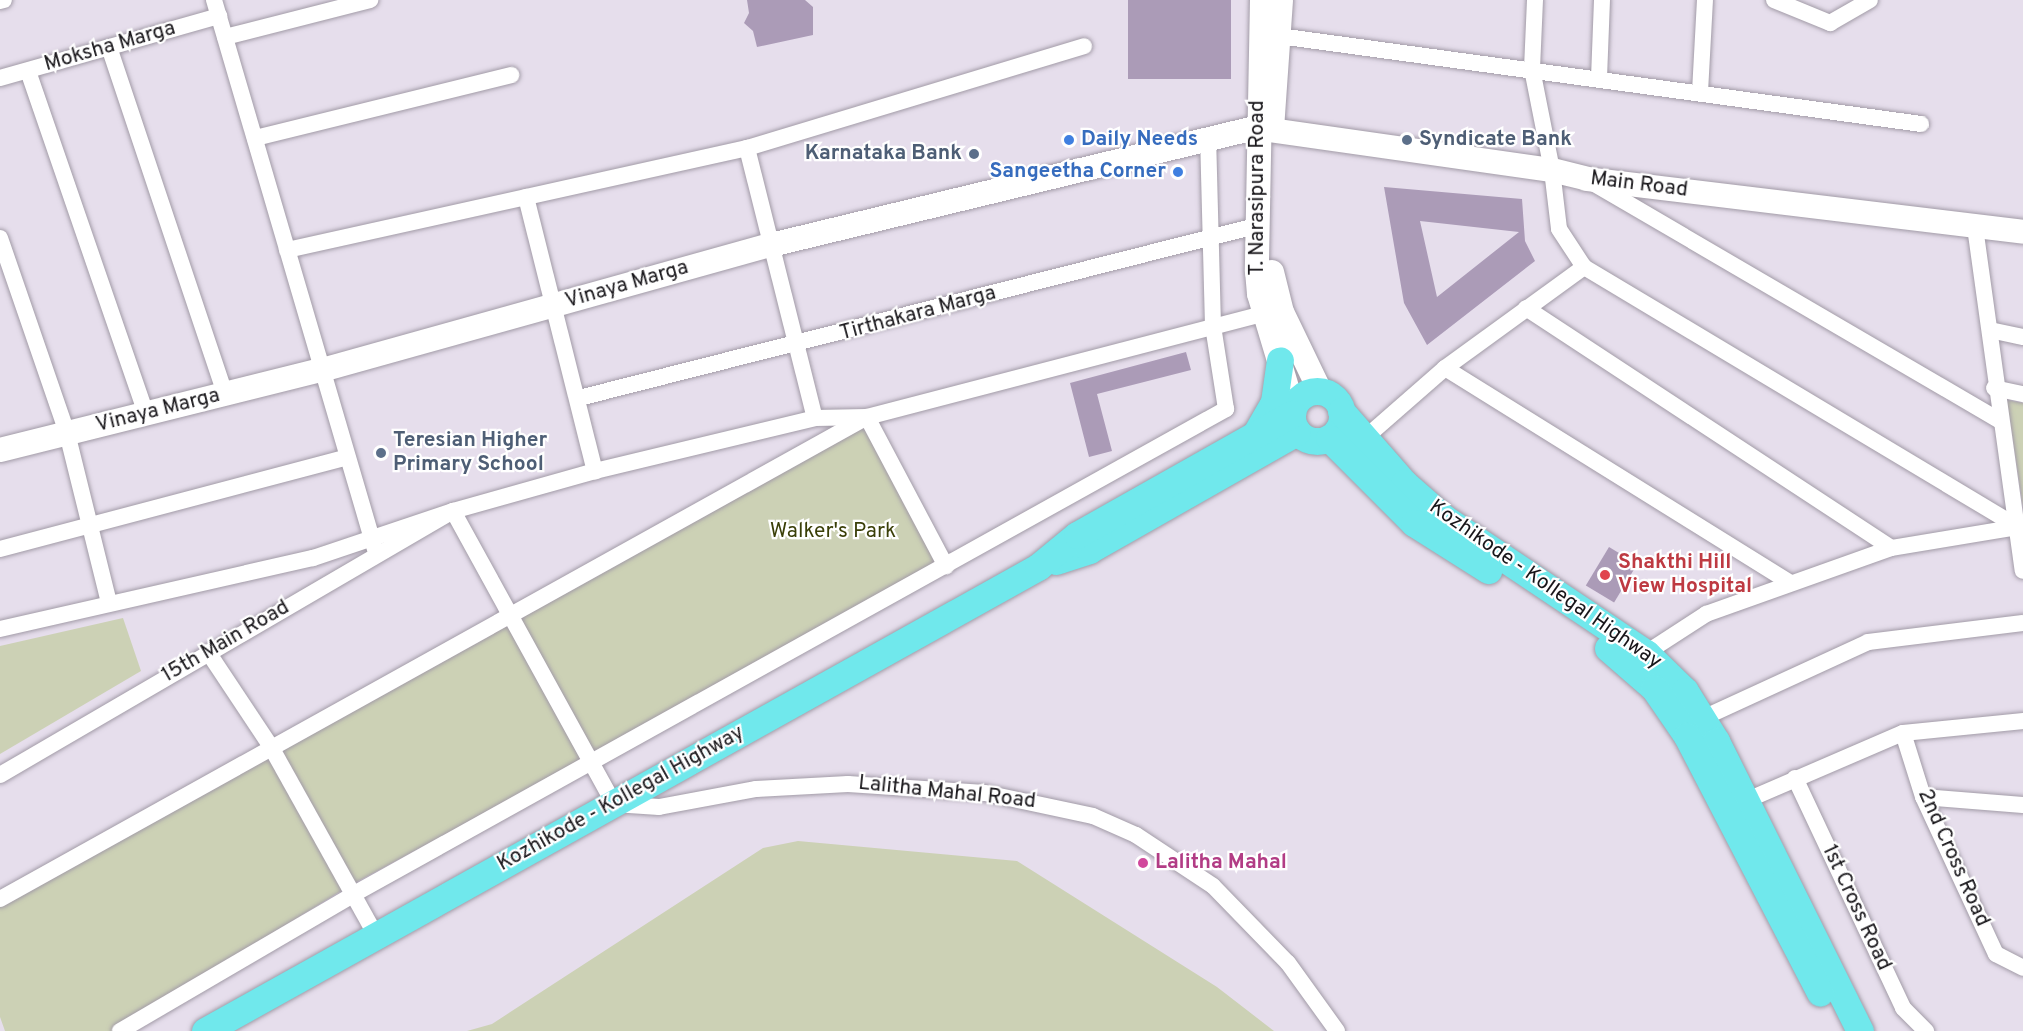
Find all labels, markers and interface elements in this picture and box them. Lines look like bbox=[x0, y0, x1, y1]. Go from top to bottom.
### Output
street label: Moksha Marga bbox=[41, 16, 179, 78]
street label: T. Narasipura Road bbox=[1245, 100, 1271, 276]
place label: Daily Needs bbox=[1081, 127, 1198, 153]
place label: Syndicate Bank bbox=[1419, 127, 1572, 153]
marker: Daily Needs bbox=[1062, 133, 1076, 147]
marker: Syndicate Bank bbox=[1400, 133, 1414, 147]
place label: Karnataka Bank bbox=[805, 141, 962, 167]
marker: Karnataka Bank bbox=[967, 147, 981, 161]
place label: Sangeetha Corner bbox=[989, 159, 1166, 185]
marker: Sangeetha Corner bbox=[1171, 165, 1185, 179]
street label: Main Road bbox=[1589, 167, 1689, 203]
street label: Vinaya Marga bbox=[563, 255, 691, 315]
street label: Tirthakara Marga bbox=[837, 281, 999, 347]
street label: Vinaya Marga bbox=[93, 383, 223, 439]
place label: Teresian Higher Primary School bbox=[393, 428, 547, 478]
marker: Teresian Higher Primary School bbox=[374, 446, 388, 460]
street label: Kozhikode - Kollegal Highway bbox=[1424, 495, 1666, 675]
park label: Walker's Park bbox=[770, 519, 896, 545]
place label: Shakthi Hill View Hospital bbox=[1618, 550, 1752, 600]
marker: Shakthi Hill View Hospital bbox=[1596, 566, 1614, 584]
street label: 15th Main Road bbox=[158, 595, 294, 689]
street label: Kozhikode - Kollegal Highway bbox=[493, 721, 749, 877]
street label: Lalitha Mahal Road bbox=[857, 771, 1037, 815]
street label: 2nd Cross Road bbox=[1911, 785, 1995, 931]
street label: 1st Cross Road bbox=[1816, 841, 1896, 975]
place label: Lalitha Mahal bbox=[1155, 850, 1287, 876]
marker: Lalitha Mahal bbox=[1136, 856, 1150, 870]

